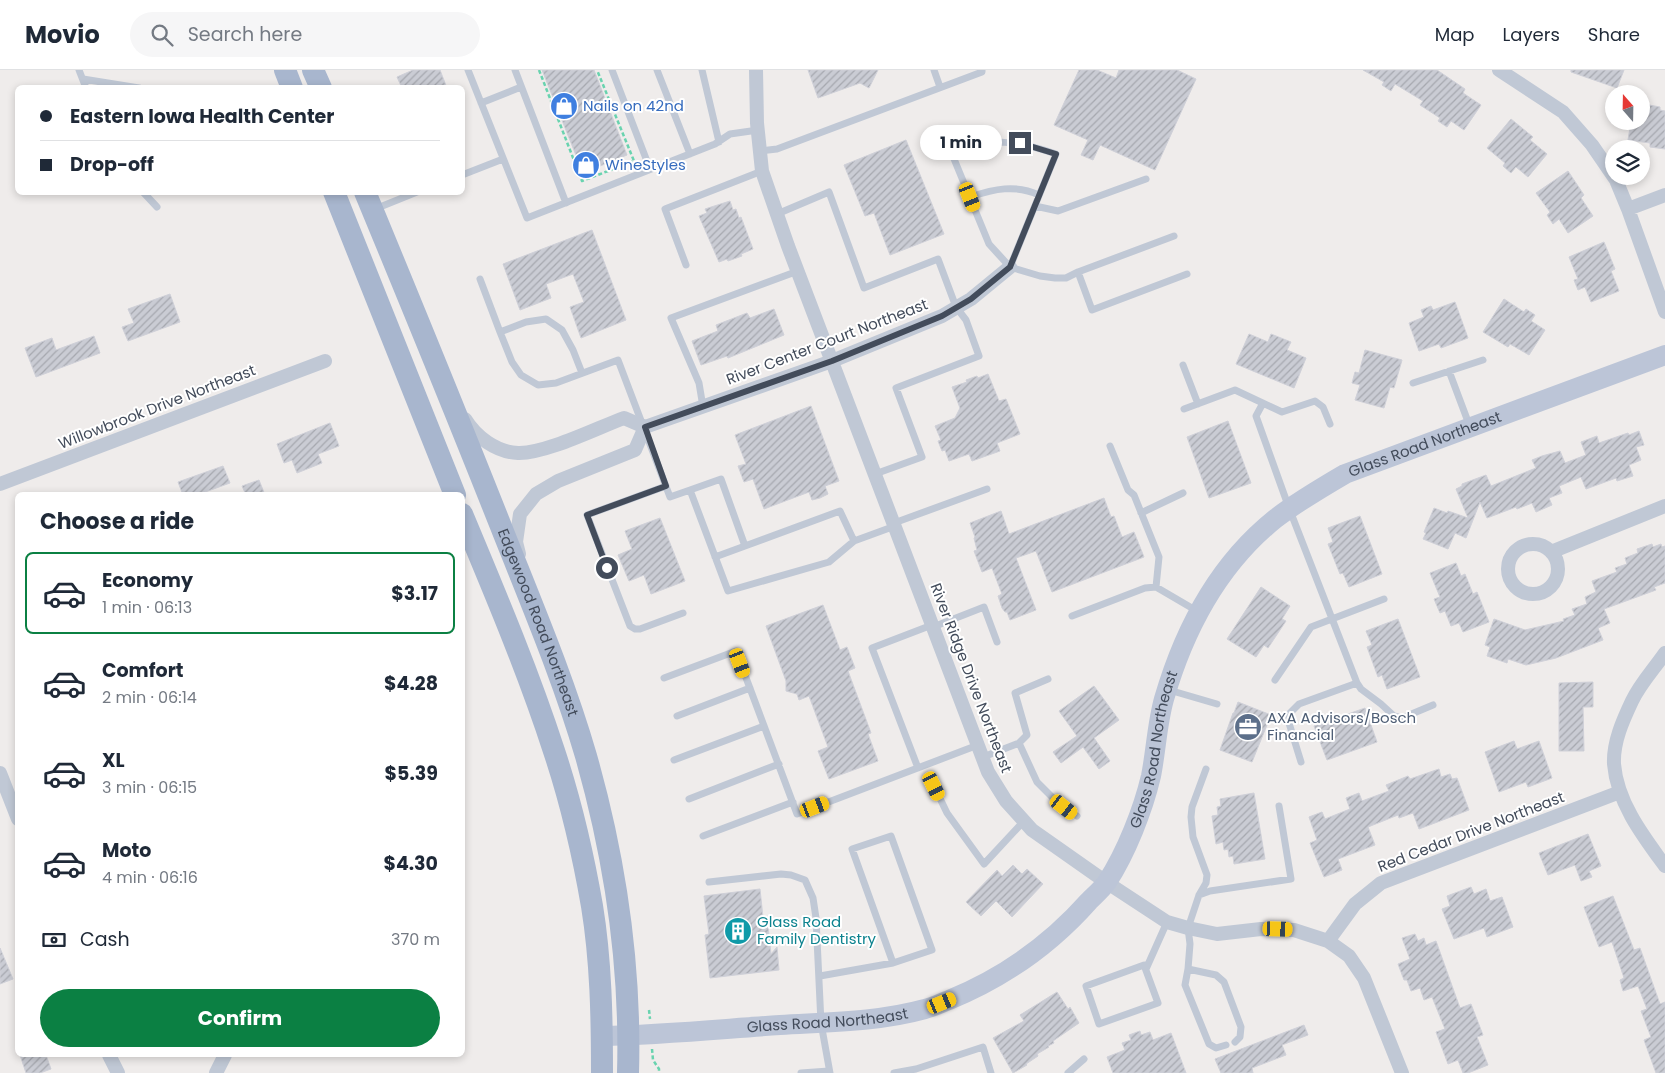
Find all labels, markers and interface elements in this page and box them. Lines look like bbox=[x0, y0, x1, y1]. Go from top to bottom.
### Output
search box bbox=[130, 12, 480, 57]
text: Movio bbox=[25, 18, 100, 51]
icon: search bbox=[148, 21, 176, 49]
text: Search here bbox=[188, 21, 302, 48]
text: Map bbox=[1435, 22, 1475, 47]
text: Layers bbox=[1503, 22, 1560, 47]
text: Share bbox=[1588, 22, 1640, 47]
north arrow bbox=[1605, 85, 1650, 130]
map controls bbox=[1605, 85, 1650, 185]
shop icon: Nails on 42nd bbox=[549, 91, 579, 121]
place label: Nails on 42nd bbox=[583, 95, 684, 116]
text: Eastern Iowa Health Center bbox=[70, 103, 334, 130]
callout: 1 min bbox=[920, 126, 1002, 160]
text: 1 min bbox=[940, 131, 982, 154]
route end bbox=[1009, 132, 1031, 154]
button: layers bbox=[1605, 140, 1650, 185]
shop icon: WineStyles bbox=[571, 150, 601, 180]
text: Drop-off bbox=[70, 151, 154, 178]
place label: WineStyles bbox=[605, 154, 686, 175]
car bbox=[957, 180, 982, 214]
street label: River Center Court Northeast bbox=[723, 293, 931, 390]
street label: Willowbrook Drive Northeast bbox=[55, 359, 258, 454]
street label: Glass Road Northeast bbox=[1345, 406, 1504, 482]
text: Choose a ride bbox=[40, 506, 194, 537]
street label: Edgewood Road Northeast bbox=[493, 525, 584, 719]
route start bbox=[596, 557, 618, 579]
text: Economy bbox=[102, 567, 193, 594]
icon: car bbox=[42, 571, 87, 616]
text: $3.17 bbox=[391, 580, 438, 607]
street label: River Ridge Drive Northeast bbox=[926, 580, 1017, 776]
text: 1 min · 06:13 bbox=[102, 596, 192, 619]
car bbox=[727, 646, 752, 680]
text: Comfort bbox=[102, 657, 184, 684]
icon: car bbox=[42, 661, 87, 706]
street label: Glass Road Northeast bbox=[1124, 668, 1182, 831]
text: $4.28 bbox=[384, 670, 438, 697]
text: 2 min · 06:14 bbox=[102, 686, 197, 709]
place label: AXA Advisors/Bosch Financial bbox=[1267, 707, 1416, 745]
office icon: AXA Advisors/Bosch Financial bbox=[1233, 712, 1263, 742]
text: XL bbox=[102, 747, 125, 774]
icon: car bbox=[42, 751, 87, 796]
text: $5.39 bbox=[385, 760, 438, 787]
car bbox=[920, 769, 947, 803]
text: 3 min · 06:15 bbox=[102, 776, 197, 799]
street label: Red Cedar Drive Northeast bbox=[1374, 786, 1567, 877]
car bbox=[1047, 792, 1080, 822]
car bbox=[798, 795, 831, 819]
text: Moto bbox=[102, 837, 151, 864]
icon: car bbox=[42, 841, 87, 886]
text: $4.30 bbox=[383, 850, 438, 877]
text: 4 min · 06:16 bbox=[102, 866, 198, 889]
place label: Glass Road Family Dentistry bbox=[757, 911, 877, 949]
building icon: Glass Road Family Dentistry bbox=[723, 916, 753, 946]
car bbox=[1262, 921, 1293, 937]
icon: cash bbox=[40, 926, 68, 954]
text: Cash bbox=[80, 926, 130, 953]
text: 370 m bbox=[391, 928, 440, 951]
button: Confirm bbox=[40, 989, 440, 1047]
car bbox=[925, 990, 958, 1016]
street label: Glass Road Northeast bbox=[746, 1002, 910, 1037]

